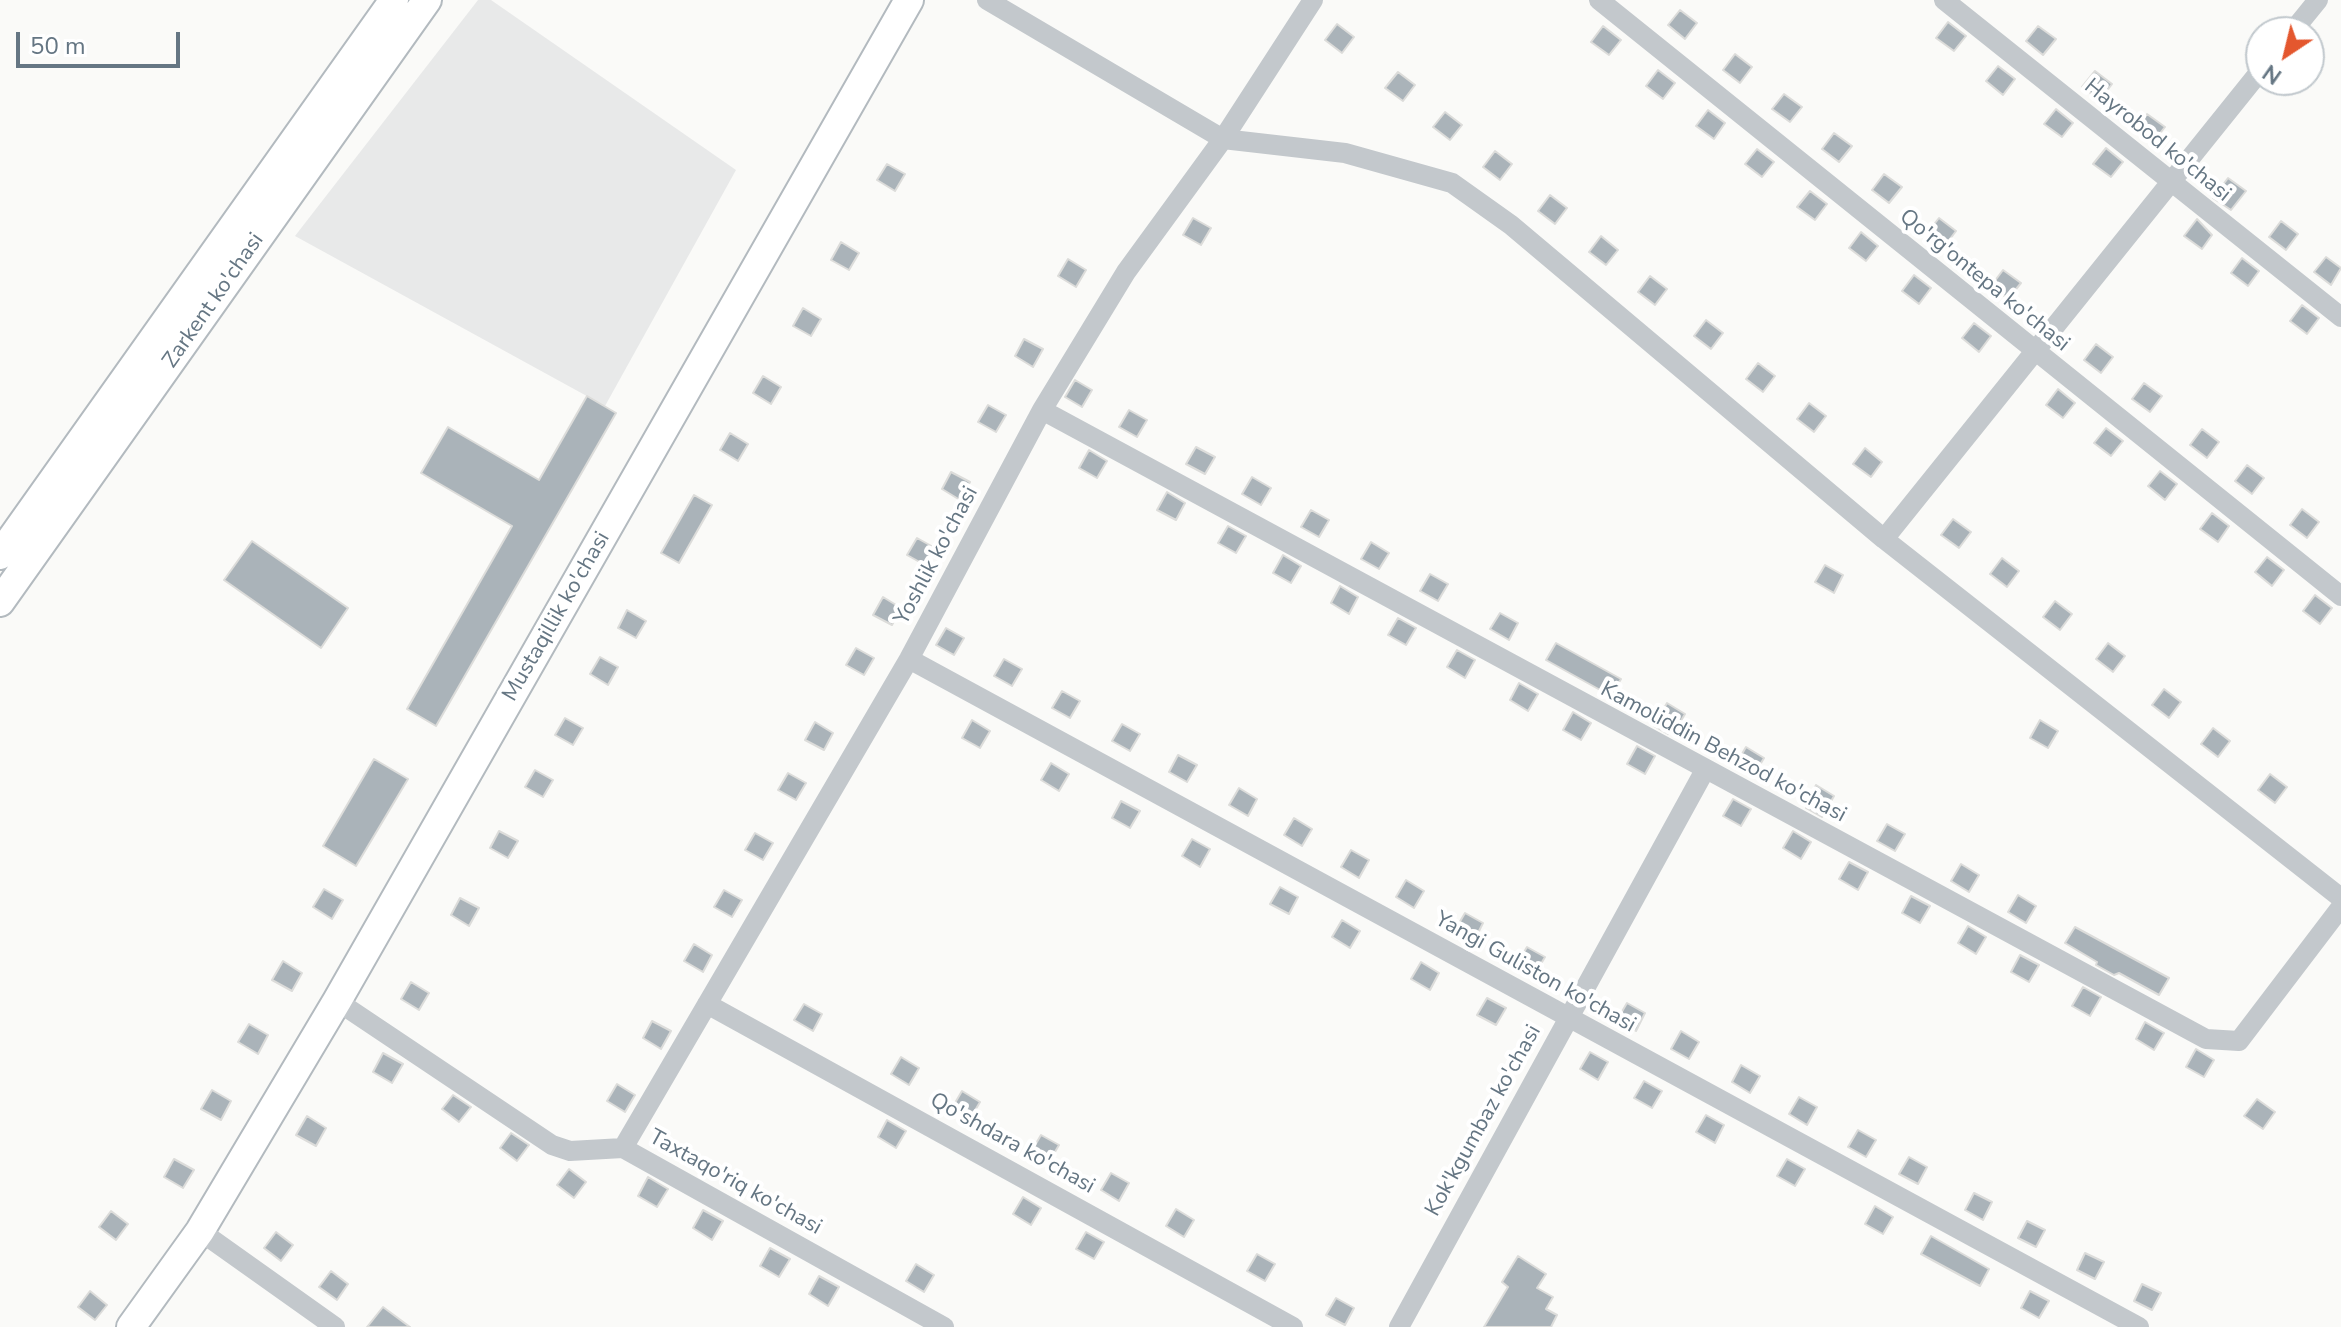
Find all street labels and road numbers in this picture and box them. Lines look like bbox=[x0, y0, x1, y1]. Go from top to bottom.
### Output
street label: Hayrobod ko'chasi bbox=[2078, 74, 2236, 208]
street label: Qo'rg'ontepa ko'chasi bbox=[1894, 204, 2074, 358]
street label: Zarkent ko'chasi bbox=[158, 229, 270, 373]
street label: Yoshlik ko'chasi bbox=[889, 482, 985, 630]
street label: Mustaqillik ko'chasi bbox=[498, 527, 616, 707]
street label: Kamoliddin Behzod ko'chasi bbox=[1596, 677, 1850, 829]
street label: Yangi Guliston ko'chasi bbox=[1430, 907, 1640, 1039]
street label: Kok'kgumbaz ko'chasi bbox=[1420, 1021, 1548, 1221]
street label: Qo'shdara ko'chasi bbox=[925, 1088, 1099, 1200]
street label: Taxtaqo'riq ko'chasi bbox=[644, 1125, 826, 1241]

